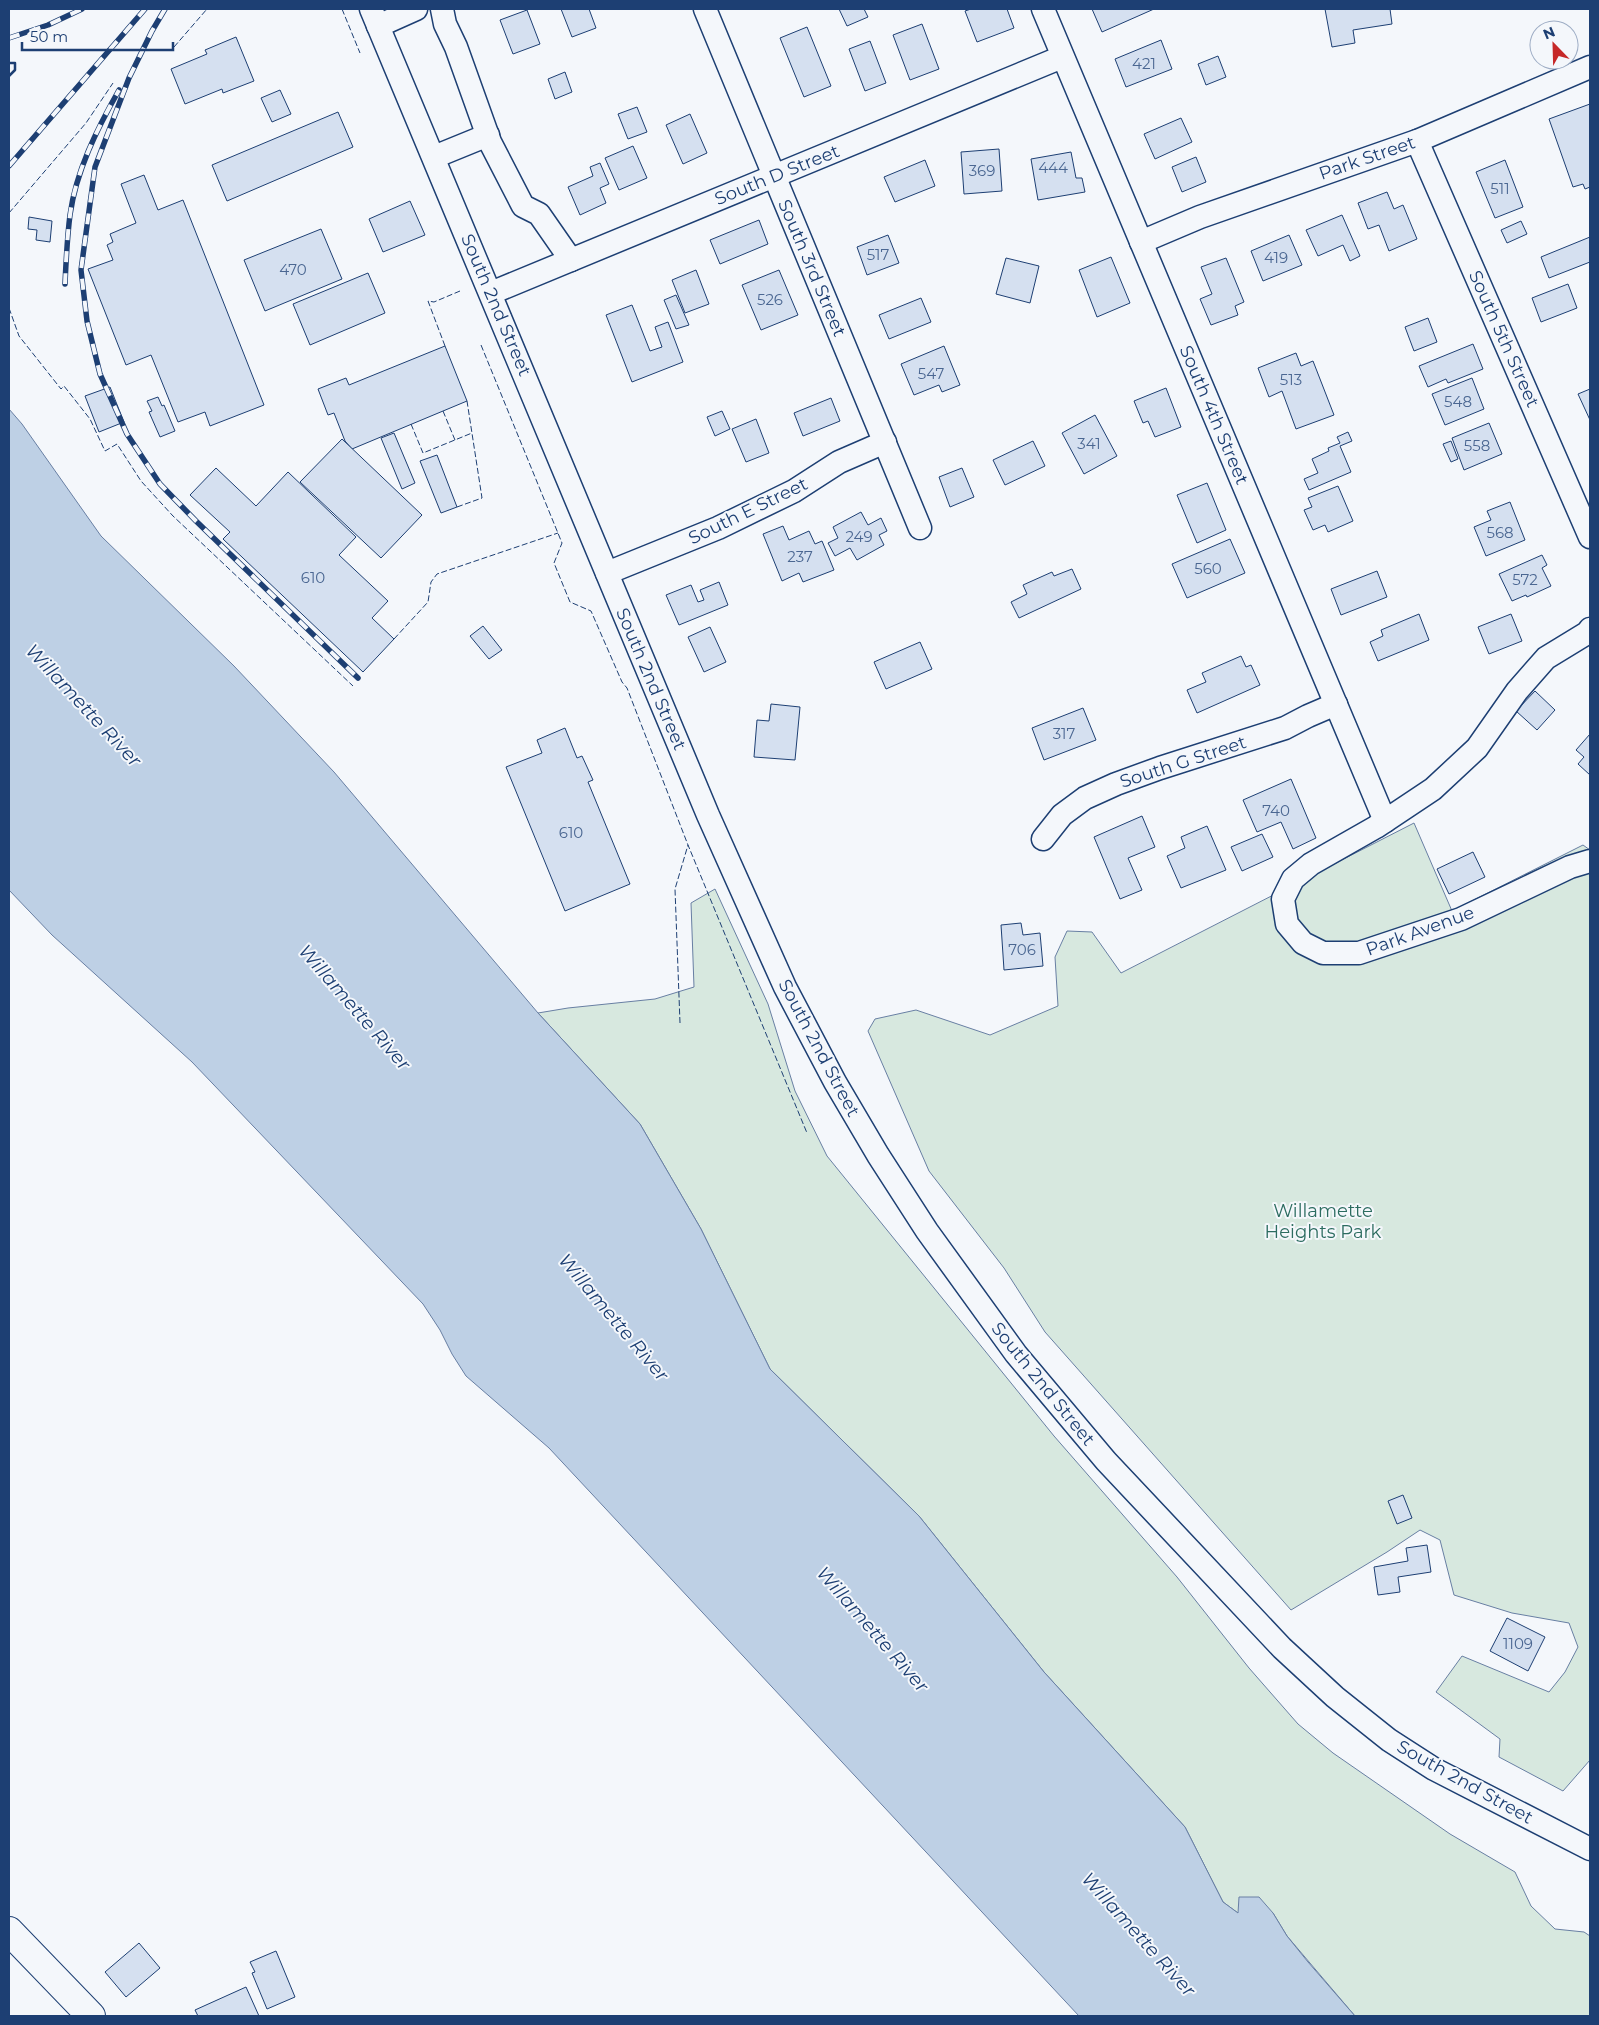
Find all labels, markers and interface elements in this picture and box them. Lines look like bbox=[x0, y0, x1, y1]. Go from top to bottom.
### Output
scale bar bbox=[22, 20, 174, 52]
north arrow bbox=[1529, 20, 1579, 70]
text: N bbox=[1540, 23, 1558, 44]
text: 50 m bbox=[30, 27, 68, 46]
house number: 421 bbox=[1132, 54, 1156, 73]
street label: Park Street bbox=[1316, 131, 1418, 185]
street label: South D Street bbox=[711, 140, 843, 210]
house number: 444 bbox=[1038, 158, 1068, 177]
house number: 369 bbox=[969, 161, 995, 180]
house number: 511 bbox=[1490, 179, 1510, 198]
street label: South 3rd Street bbox=[773, 196, 851, 340]
street label: South 2nd Street bbox=[456, 231, 536, 379]
house number: 517 bbox=[867, 245, 890, 264]
house number: 419 bbox=[1264, 248, 1288, 267]
house number: 470 bbox=[279, 260, 307, 279]
street label: South 5th Street bbox=[1464, 267, 1544, 411]
house number: 526 bbox=[757, 290, 783, 309]
street label: South 4th Street bbox=[1175, 342, 1253, 488]
house number: 547 bbox=[918, 364, 944, 383]
house number: 513 bbox=[1280, 370, 1302, 389]
house number: 548 bbox=[1444, 392, 1472, 411]
house number: 341 bbox=[1077, 434, 1101, 453]
house number: 558 bbox=[1464, 436, 1490, 455]
street label: South E Street bbox=[685, 473, 811, 549]
house number: 568 bbox=[1486, 523, 1514, 542]
house number: 249 bbox=[845, 527, 873, 546]
house number: 237 bbox=[787, 547, 813, 566]
house number: 560 bbox=[1194, 559, 1222, 578]
house number: 610 bbox=[301, 568, 325, 587]
house number: 572 bbox=[1512, 570, 1538, 589]
street label: South 2nd Street bbox=[611, 605, 691, 753]
water label: Willamette River bbox=[21, 639, 147, 772]
house number: 317 bbox=[1053, 724, 1076, 743]
street label: South G Street bbox=[1117, 731, 1249, 793]
house number: 740 bbox=[1262, 801, 1290, 820]
house number: 610 bbox=[559, 823, 583, 842]
street label: Park Avenue bbox=[1363, 901, 1477, 961]
water label: Willamette River bbox=[294, 940, 416, 1075]
house number: 706 bbox=[1008, 940, 1036, 959]
street label: South 2nd Street bbox=[774, 976, 864, 1120]
park label: Willamette Heights Park bbox=[1265, 1200, 1382, 1243]
water label: Willamette River bbox=[554, 1249, 674, 1386]
street label: South 2nd Street bbox=[987, 1318, 1099, 1450]
water label: Willamette River bbox=[812, 1562, 934, 1697]
house number: 1109 bbox=[1503, 1634, 1533, 1653]
street label: South 2nd Street bbox=[1393, 1735, 1537, 1829]
water label: Willamette River bbox=[1077, 1867, 1201, 2002]

